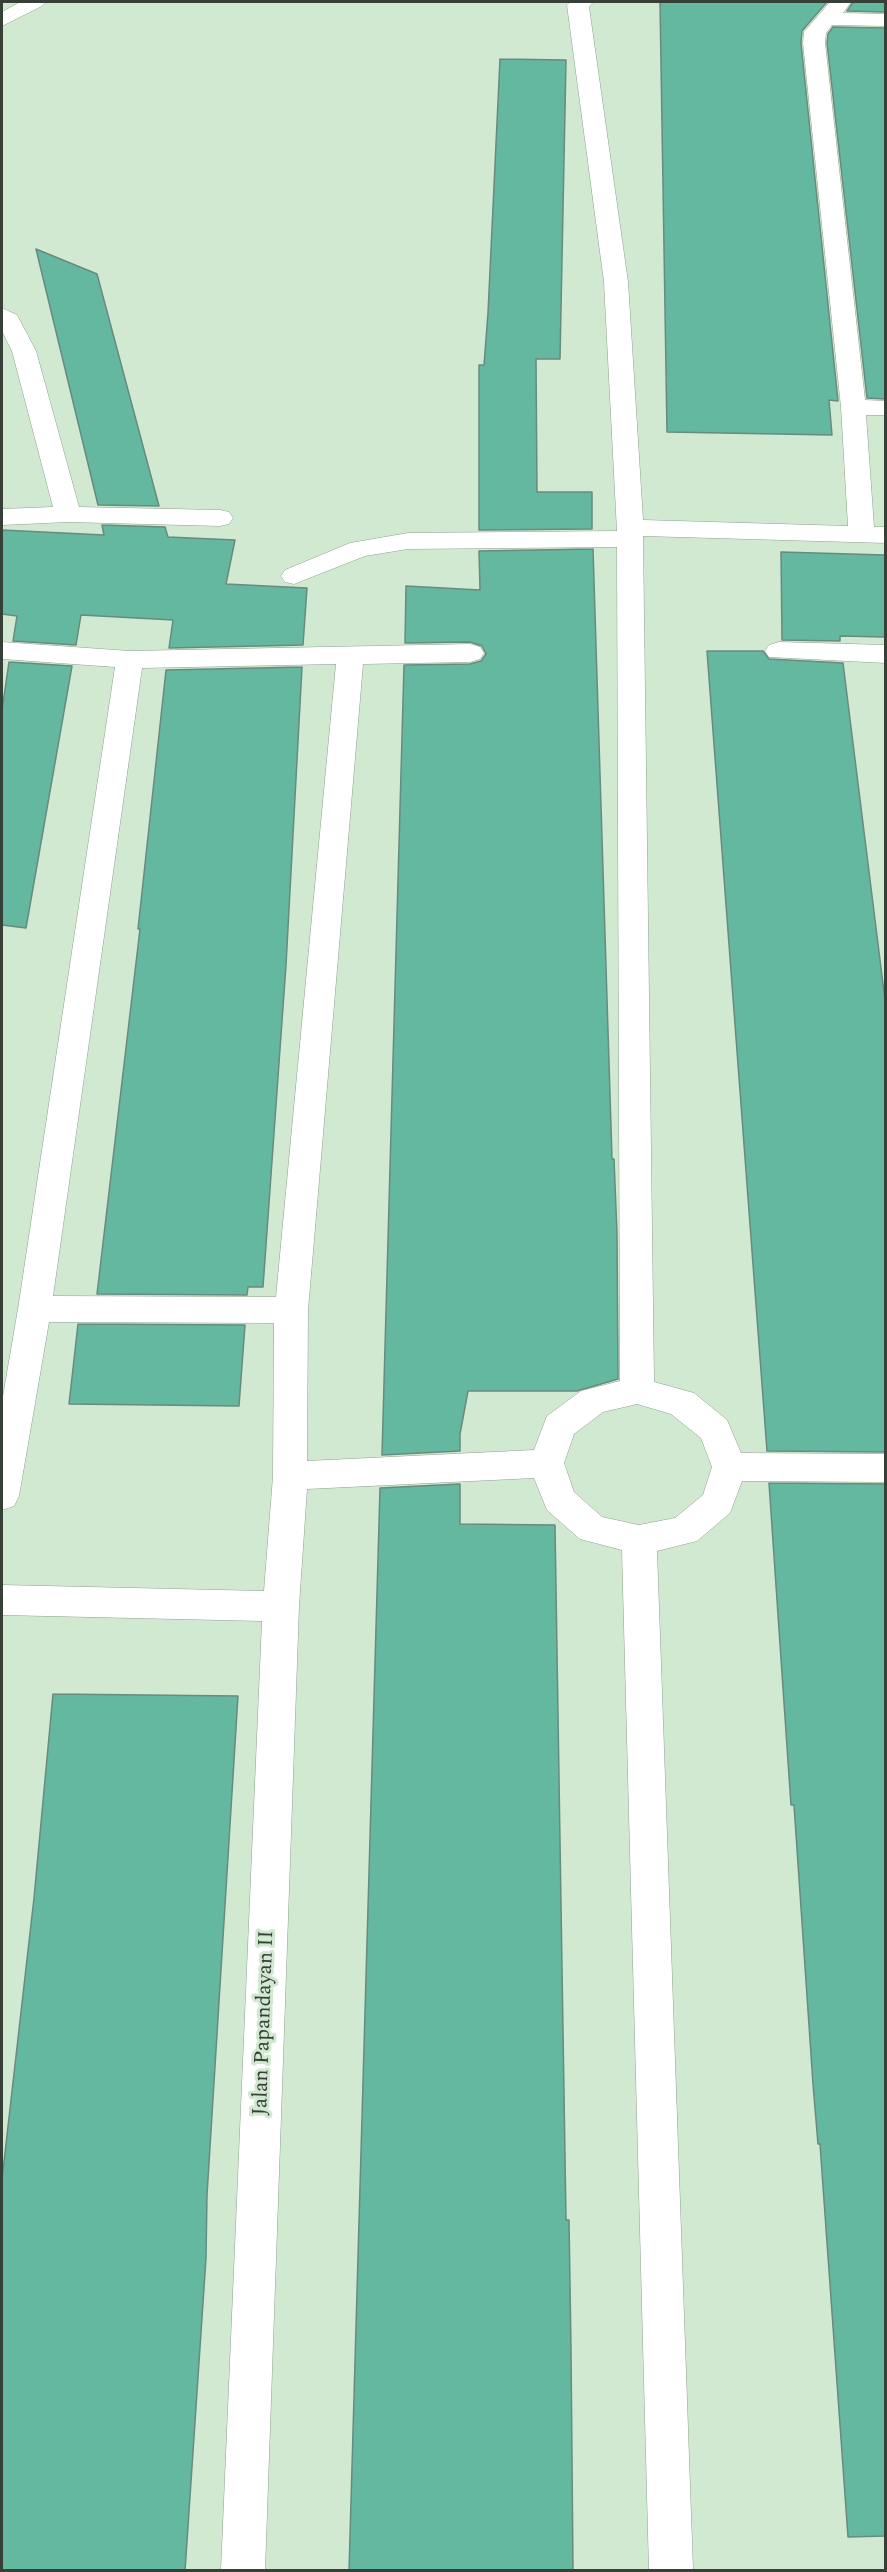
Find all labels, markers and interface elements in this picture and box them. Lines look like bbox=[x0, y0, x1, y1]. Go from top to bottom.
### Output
street label: Jalan Papandayan II bbox=[249, 1930, 281, 2116]

